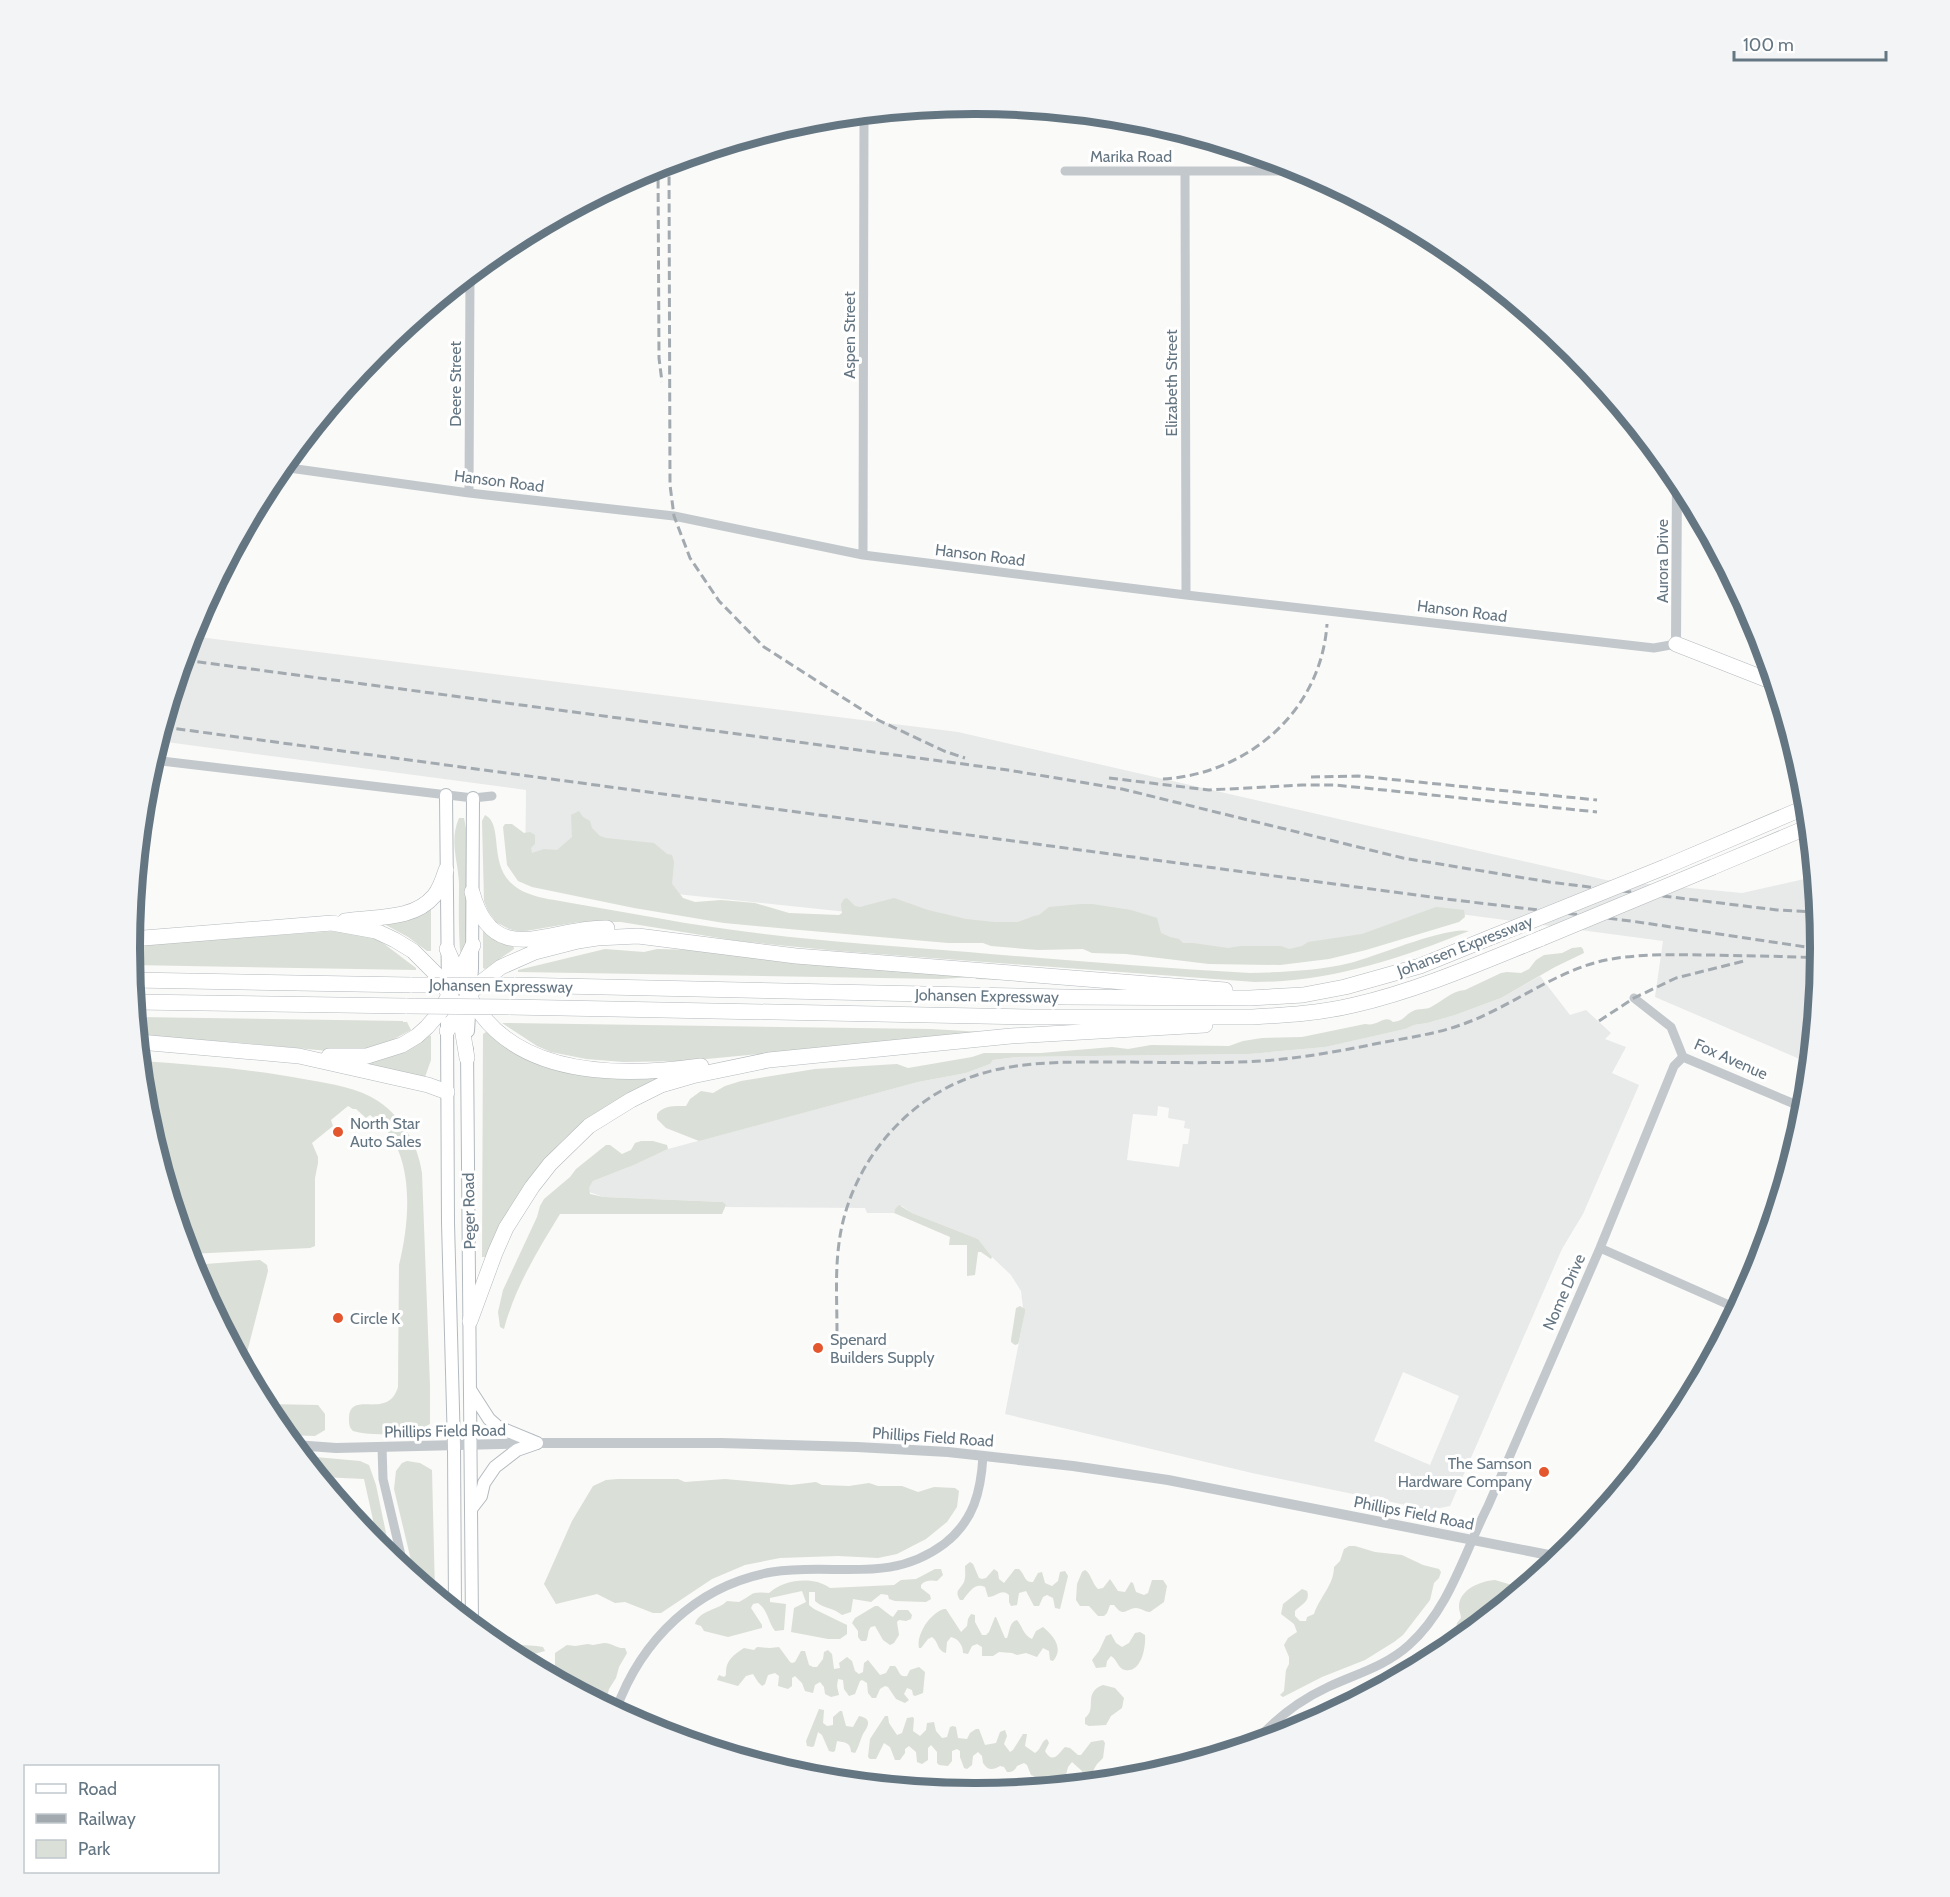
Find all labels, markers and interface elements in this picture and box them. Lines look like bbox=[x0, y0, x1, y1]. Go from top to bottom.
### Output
scale bar bbox=[1734, 24, 1886, 62]
text: 100 m bbox=[1743, 34, 1794, 56]
street label: Marika Road bbox=[1090, 147, 1172, 166]
street label: Aspen Street bbox=[840, 291, 859, 379]
street label: Elizabeth Street bbox=[1162, 329, 1181, 437]
street label: Deere Street bbox=[446, 341, 465, 427]
street label: Hanson Road bbox=[453, 466, 545, 496]
street label: Aurora Drive bbox=[1653, 519, 1672, 603]
street label: Hanson Road bbox=[934, 540, 1026, 570]
street label: Hanson Road bbox=[1416, 596, 1508, 626]
street label: Johansen Expressway bbox=[1393, 911, 1536, 981]
street label: Johansen Expressway bbox=[428, 975, 573, 997]
street label: Johansen Expressway bbox=[914, 985, 1059, 1007]
street label: Fox Avenue bbox=[1691, 1034, 1771, 1084]
place label: North Star Auto Sales bbox=[350, 1114, 422, 1151]
marker: North Star Auto Sales bbox=[331, 1125, 345, 1139]
street label: Peger Road bbox=[459, 1173, 479, 1249]
street label: Nome Drive bbox=[1539, 1251, 1589, 1333]
place label: Circle K bbox=[350, 1309, 400, 1328]
marker: Circle K bbox=[331, 1311, 345, 1325]
place label: Spenard Builders Supply bbox=[830, 1330, 935, 1367]
marker: Spenard Builders Supply bbox=[811, 1341, 825, 1355]
street label: Phillips Field Road bbox=[384, 1420, 506, 1442]
street label: Phillips Field Road bbox=[872, 1423, 994, 1451]
place label: The Samson Hardware Company bbox=[1398, 1454, 1532, 1491]
marker: The Samson Hardware Company bbox=[1537, 1465, 1551, 1479]
street label: Phillips Field Road bbox=[1352, 1492, 1476, 1534]
legend bbox=[24, 1765, 219, 1873]
text: Road bbox=[78, 1778, 117, 1800]
text: Railway bbox=[78, 1808, 136, 1830]
text: Park bbox=[78, 1838, 111, 1860]

